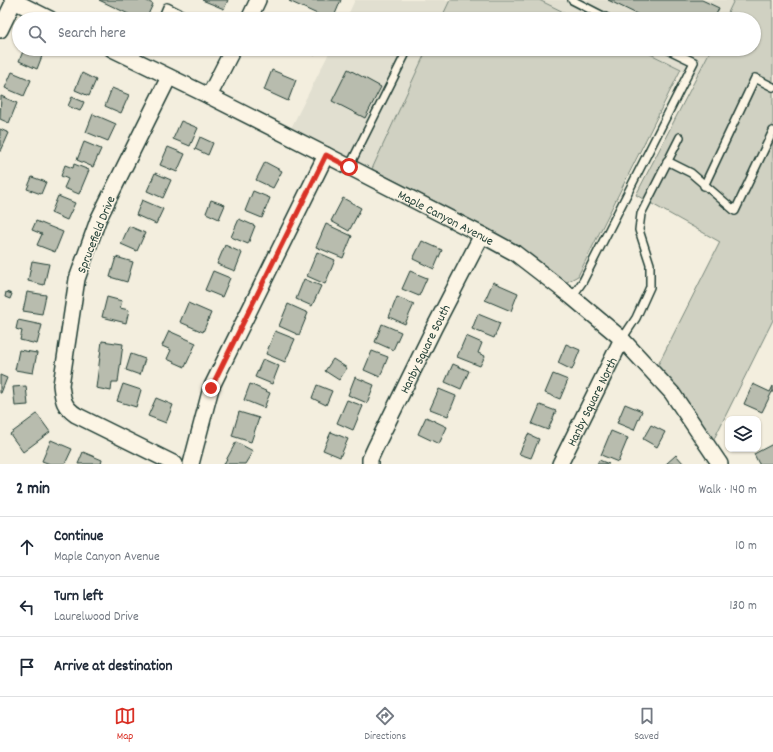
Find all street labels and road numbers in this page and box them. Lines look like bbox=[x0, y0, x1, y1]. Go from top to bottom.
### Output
street label: Maple Canyon Avenue bbox=[394, 186, 497, 252]
street label: Sprucefield Drive bbox=[73, 193, 122, 277]
street label: Hanby Square South bbox=[396, 302, 457, 397]
street label: Hanby Square North bbox=[563, 355, 623, 450]

